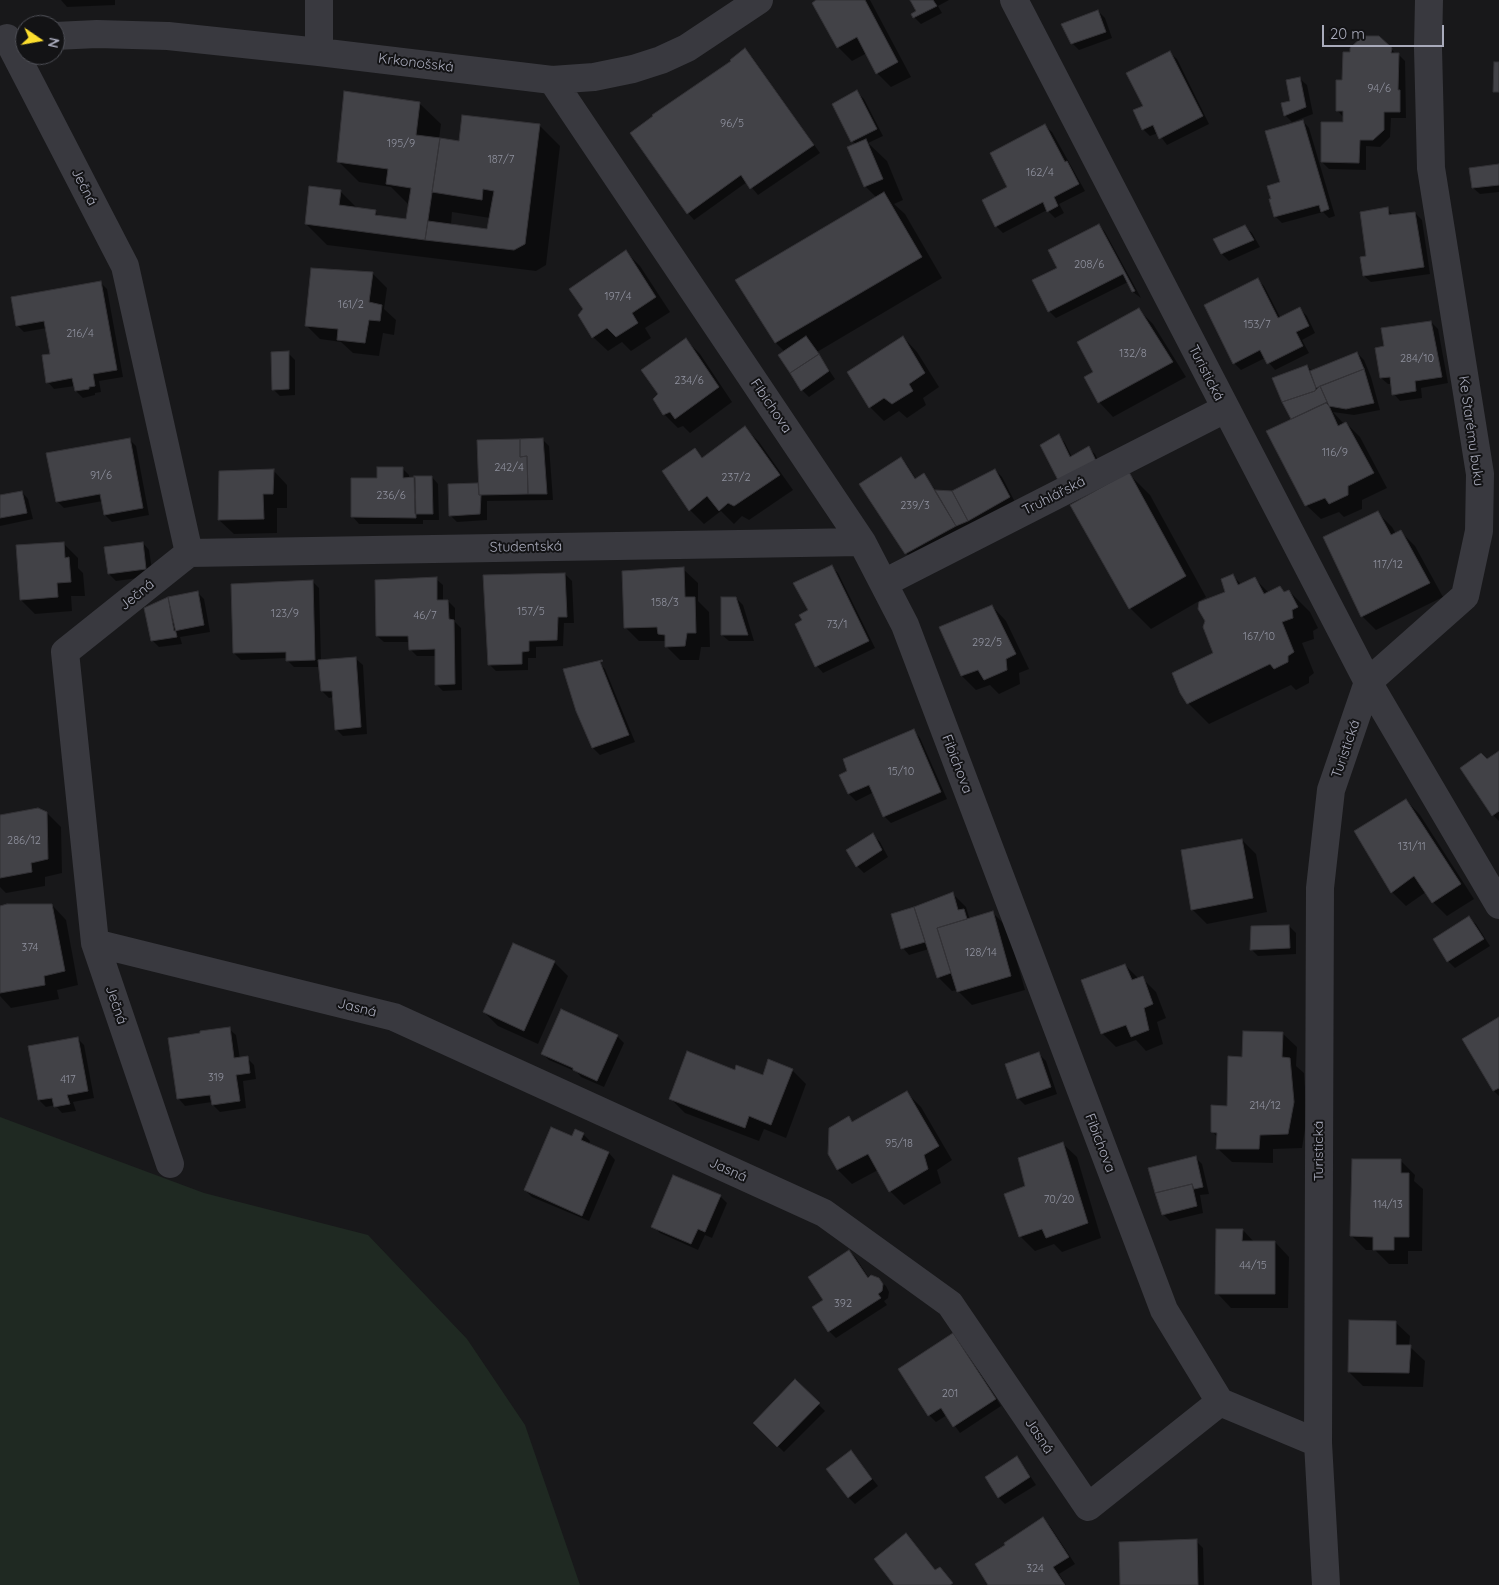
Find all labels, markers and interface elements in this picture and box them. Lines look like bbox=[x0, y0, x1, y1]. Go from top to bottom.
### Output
north arrow bbox=[15, 15, 65, 65]
scale bar bbox=[1324, 15, 1446, 47]
text: 20 m bbox=[1330, 24, 1365, 43]
text: N bbox=[44, 36, 64, 50]
street label: Krkonošská bbox=[377, 50, 455, 76]
house number: 94/6 bbox=[1367, 82, 1391, 96]
house number: 96/5 bbox=[720, 117, 744, 131]
house number: 195/9 bbox=[387, 137, 415, 151]
house number: 187/7 bbox=[488, 153, 514, 167]
street label: Ječná bbox=[67, 165, 101, 209]
house number: 162/4 bbox=[1026, 166, 1054, 180]
house number: 208/6 bbox=[1074, 258, 1104, 272]
house number: 197/4 bbox=[604, 290, 632, 304]
house number: 161/2 bbox=[338, 298, 364, 312]
house number: 153/7 bbox=[1243, 318, 1271, 332]
house number: 216/4 bbox=[66, 327, 94, 341]
street label: Turistická bbox=[1185, 342, 1227, 404]
house number: 132/8 bbox=[1119, 347, 1147, 361]
house number: 284/10 bbox=[1400, 352, 1434, 366]
house number: 234/6 bbox=[674, 374, 704, 388]
street label: Ke Starému buku bbox=[1455, 375, 1487, 487]
street label: Fibichova bbox=[747, 376, 795, 436]
house number: 116/9 bbox=[1322, 446, 1348, 460]
house number: 242/4 bbox=[494, 461, 524, 475]
house number: 91/6 bbox=[90, 469, 112, 483]
house number: 237/2 bbox=[721, 471, 751, 485]
street label: Truhlářská bbox=[1020, 473, 1088, 519]
house number: 236/6 bbox=[376, 489, 406, 503]
house number: 239/3 bbox=[900, 499, 930, 513]
street label: Studentská bbox=[490, 538, 562, 556]
house number: 117/12 bbox=[1373, 558, 1403, 572]
street label: Ječná bbox=[116, 576, 158, 614]
house number: 158/3 bbox=[651, 596, 679, 610]
house number: 157/5 bbox=[517, 605, 545, 619]
house number: 123/9 bbox=[271, 607, 299, 621]
house number: 46/7 bbox=[413, 609, 437, 623]
house number: 73/1 bbox=[826, 618, 848, 632]
house number: 167/10 bbox=[1243, 630, 1275, 644]
house number: 292/5 bbox=[972, 636, 1002, 650]
street label: Turistická bbox=[1328, 718, 1364, 780]
street label: Fibichova bbox=[938, 732, 976, 796]
house number: 15/10 bbox=[888, 765, 914, 779]
house number: 286/12 bbox=[7, 834, 41, 848]
house number: 131/11 bbox=[1398, 840, 1426, 854]
house number: 374 bbox=[22, 941, 38, 955]
house number: 128/14 bbox=[965, 946, 997, 960]
street label: Ječná bbox=[102, 983, 130, 1027]
street label: Jasná bbox=[336, 995, 378, 1021]
house number: 319 bbox=[208, 1071, 224, 1085]
house number: 417 bbox=[60, 1073, 76, 1087]
house number: 214/12 bbox=[1249, 1099, 1281, 1113]
street label: Fibichova bbox=[1081, 1111, 1119, 1175]
street label: Turistická bbox=[1311, 1121, 1327, 1181]
house number: 95/18 bbox=[885, 1137, 913, 1151]
street label: Jasná bbox=[706, 1154, 750, 1186]
house number: 70/20 bbox=[1044, 1193, 1074, 1207]
house number: 114/13 bbox=[1373, 1198, 1403, 1212]
house number: 44/15 bbox=[1239, 1259, 1267, 1273]
house number: 392 bbox=[834, 1297, 852, 1311]
house number: 201 bbox=[942, 1387, 958, 1401]
street label: Jasná bbox=[1021, 1415, 1057, 1457]
house number: 324 bbox=[1026, 1562, 1044, 1576]

